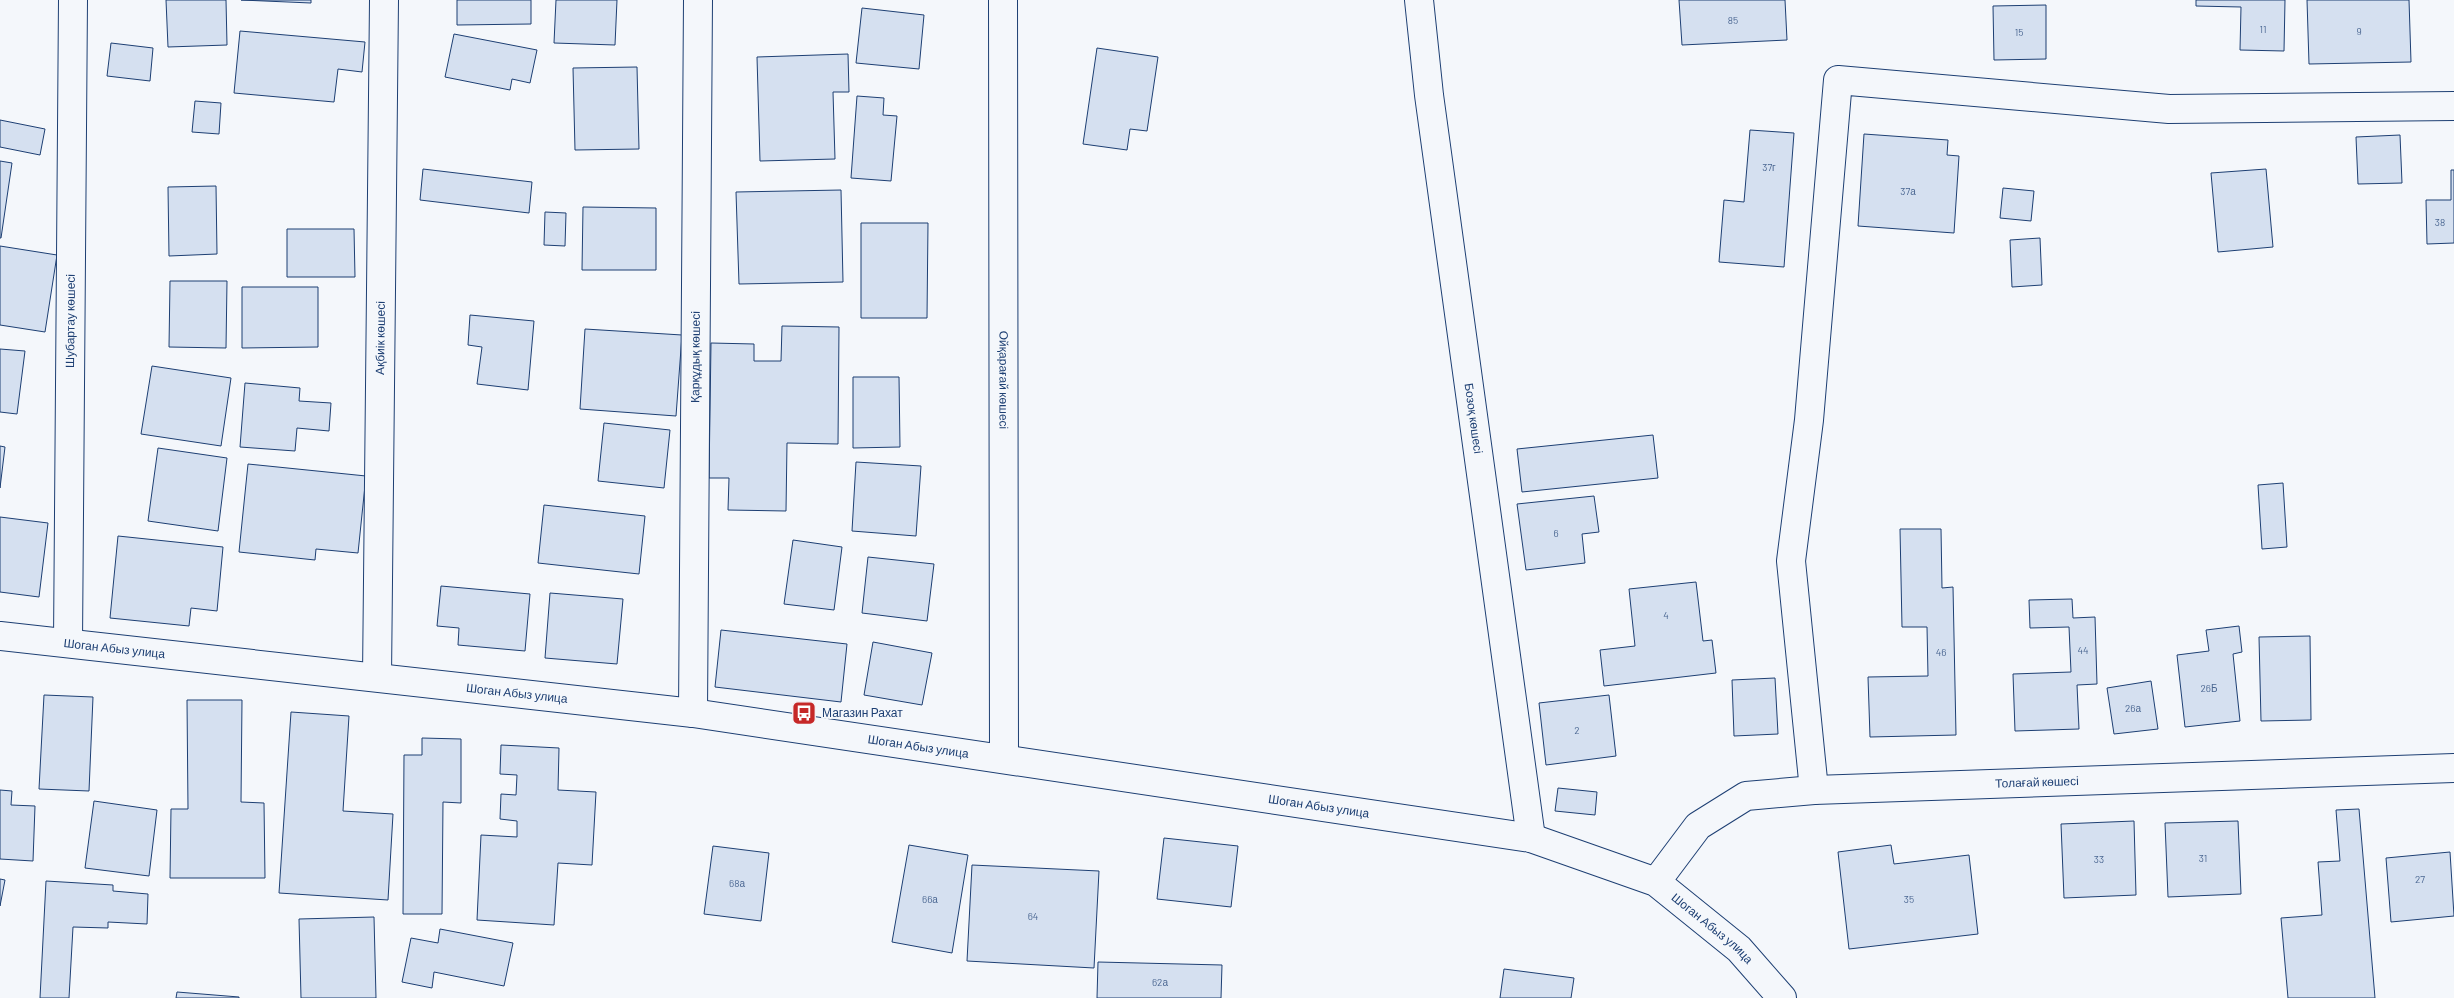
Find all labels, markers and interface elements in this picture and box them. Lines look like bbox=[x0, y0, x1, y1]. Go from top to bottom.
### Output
house number: 85 bbox=[1728, 14, 1738, 26]
house number: 11 bbox=[2259, 23, 2267, 35]
house number: 9 bbox=[2356, 25, 2362, 37]
house number: 15 bbox=[2015, 26, 2023, 38]
house number: 37г bbox=[1762, 161, 1776, 173]
house number: 37а bbox=[1900, 185, 1916, 197]
house number: 38 bbox=[2435, 216, 2445, 228]
street label: Шубартау көшесі bbox=[62, 274, 78, 368]
street label: Ақбиік көшесі bbox=[372, 301, 387, 375]
street label: Қарқұдық көшесі bbox=[687, 311, 703, 403]
street label: Ойқарағай көшесі bbox=[996, 331, 1012, 429]
street label: Бозоқ көшесі bbox=[1463, 382, 1486, 454]
house number: 6 bbox=[1553, 527, 1559, 539]
house number: 4 bbox=[1663, 609, 1669, 621]
street label: Шоган Абыз улица bbox=[63, 635, 166, 661]
house number: 44 bbox=[2077, 644, 2089, 656]
house number: 46 bbox=[1936, 646, 1946, 658]
street label: Шоган Абыз улица bbox=[465, 680, 569, 705]
house number: 26Б bbox=[2200, 682, 2218, 694]
bus stop icon: Магазин Рахат bbox=[791, 700, 817, 726]
house number: 26а bbox=[2125, 702, 2141, 714]
place label: Магазин Рахат bbox=[822, 705, 903, 719]
house number: 2 bbox=[1574, 724, 1580, 736]
street label: Шоган Абыз улица bbox=[867, 731, 970, 760]
street label: Толағай көшесі bbox=[1995, 773, 2079, 790]
street label: Шоган Абыз улица bbox=[1267, 791, 1371, 820]
house number: 31 bbox=[2199, 852, 2207, 864]
house number: 33 bbox=[2094, 853, 2104, 865]
house number: 27 bbox=[2415, 873, 2425, 885]
house number: 68а bbox=[729, 877, 745, 889]
street label: Шоган Абыз улица bbox=[1669, 890, 1757, 966]
house number: 66а bbox=[922, 893, 938, 905]
house number: 35 bbox=[1904, 893, 1914, 905]
house number: 64 bbox=[1028, 910, 1038, 922]
house number: 62а bbox=[1152, 976, 1168, 988]

